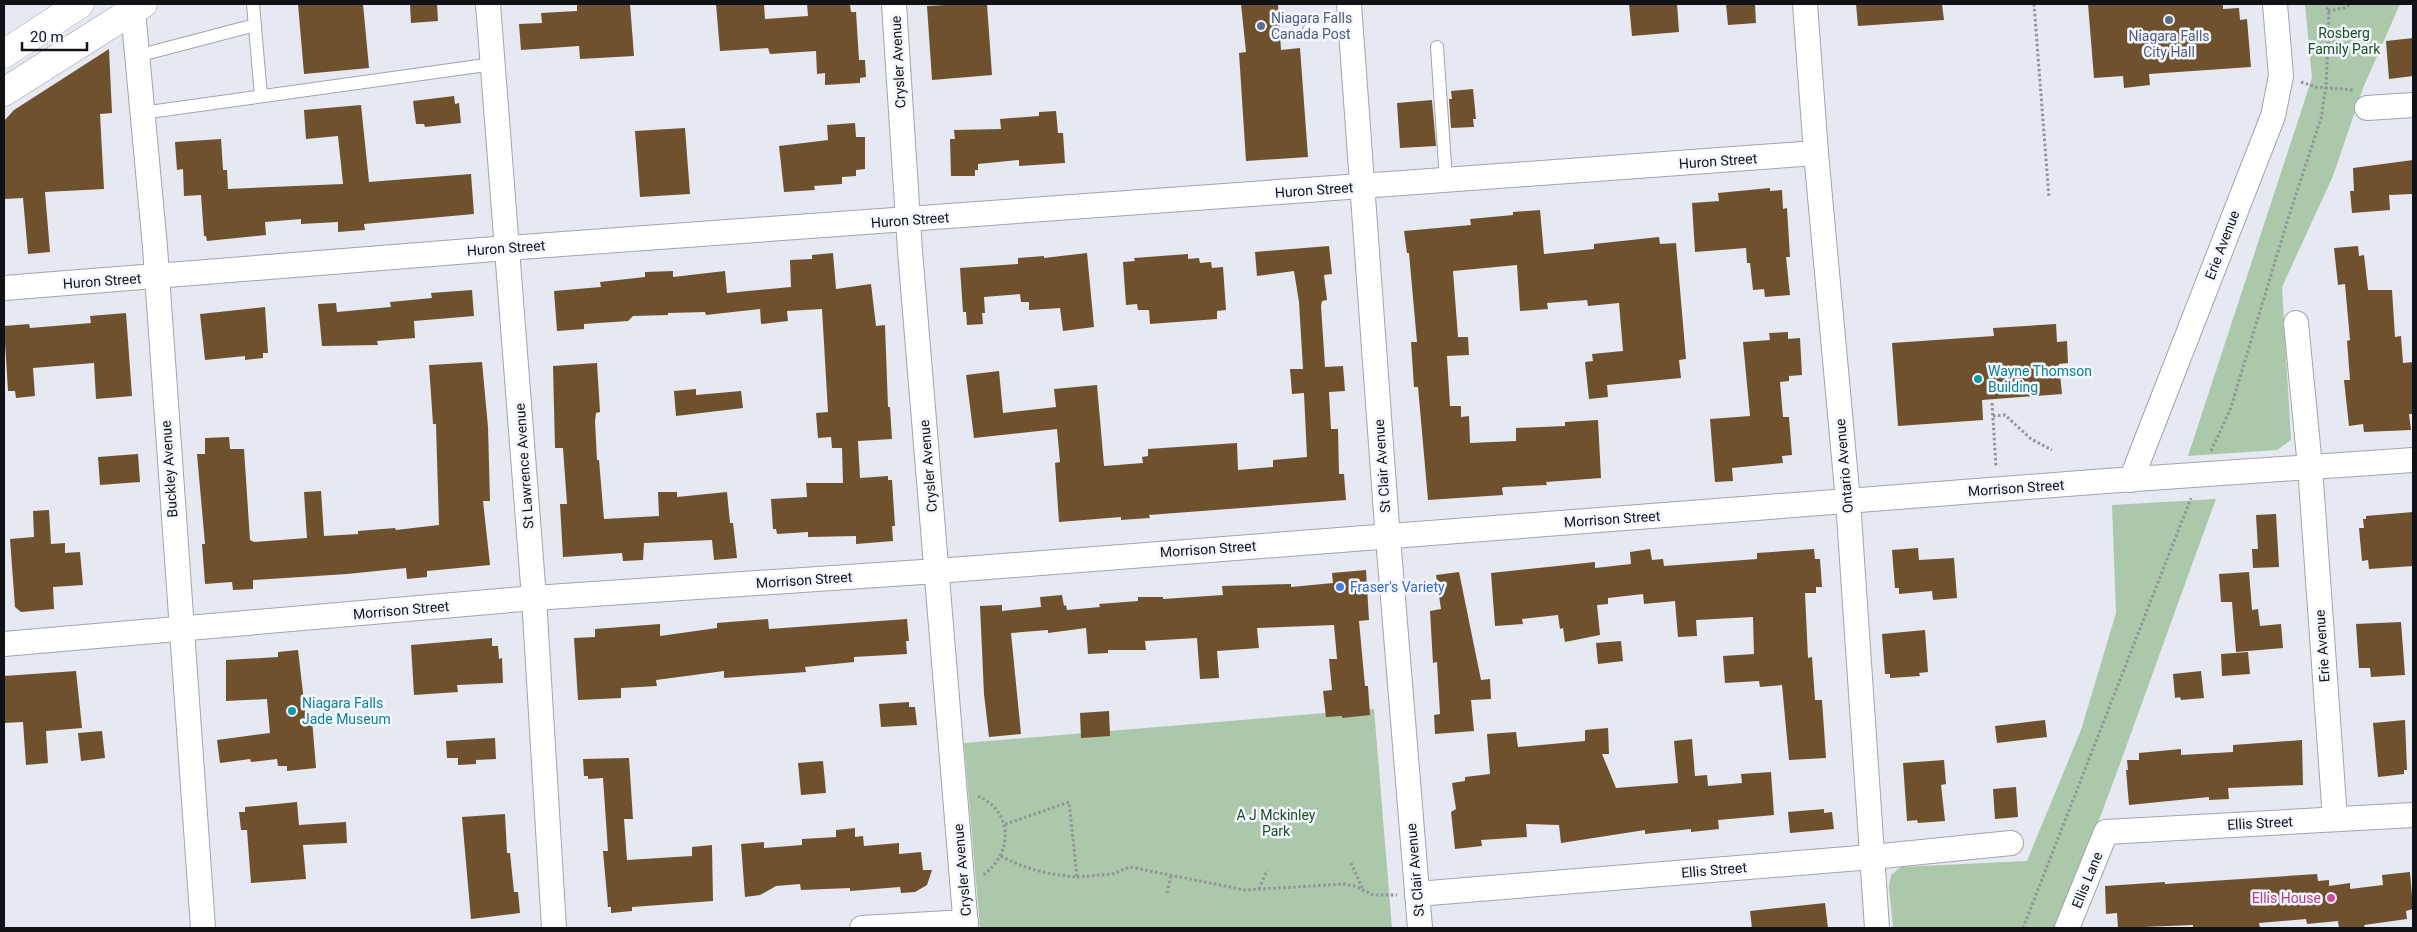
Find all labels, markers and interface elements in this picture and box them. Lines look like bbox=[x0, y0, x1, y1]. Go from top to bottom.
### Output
place label: Niagara Falls Canada Post bbox=[1271, 10, 1352, 42]
marker: Niagara Falls City Hall bbox=[2163, 14, 2175, 26]
street label: Crysler Avenue bbox=[888, 15, 908, 109]
scale bar bbox=[22, 20, 88, 52]
marker: Niagara Falls Canada Post bbox=[1255, 20, 1267, 32]
park label: Rosberg Family Park bbox=[2308, 25, 2381, 57]
text: 20 m bbox=[30, 28, 64, 46]
place label: Niagara Falls City Hall bbox=[2128, 28, 2210, 60]
street label: Huron Street bbox=[1678, 150, 1758, 172]
street label: Huron Street bbox=[1274, 179, 1354, 201]
street label: Erie Avenue bbox=[2201, 208, 2243, 282]
street label: Huron Street bbox=[870, 209, 950, 231]
street label: Huron Street bbox=[466, 237, 546, 259]
street label: Huron Street bbox=[62, 270, 142, 292]
place label: Wayne Thomson Building bbox=[1988, 363, 2092, 395]
marker: Wayne Thomson Building bbox=[1972, 373, 1984, 385]
street label: St Lawrence Avenue bbox=[512, 403, 536, 529]
street label: Ontario Avenue bbox=[1832, 418, 1856, 514]
street label: Crysler Avenue bbox=[916, 419, 940, 513]
street label: St Clair Avenue bbox=[1371, 419, 1393, 513]
street label: Buckley Avenue bbox=[158, 420, 180, 518]
street label: Morrison Street bbox=[1967, 477, 2065, 499]
street label: Morrison Street bbox=[1563, 508, 1661, 530]
street label: Morrison Street bbox=[1159, 538, 1257, 560]
street label: Morrison Street bbox=[755, 569, 853, 591]
place label: Fraser's Variety bbox=[1350, 579, 1445, 595]
marker: Fraser's Variety bbox=[1334, 581, 1346, 593]
street label: Morrison Street bbox=[352, 598, 450, 622]
street label: Erie Avenue bbox=[2311, 609, 2333, 683]
place label: Niagara Falls Jade Museum bbox=[302, 695, 391, 727]
marker: Niagara Falls Jade Museum bbox=[286, 705, 298, 717]
park label: A J Mckinley Park bbox=[1237, 807, 1316, 839]
street label: Ellis Street bbox=[2227, 813, 2294, 833]
street label: Crysler Avenue bbox=[950, 823, 974, 917]
street label: St Clair Avenue bbox=[1403, 823, 1427, 917]
street label: Ellis Lane bbox=[2068, 850, 2106, 910]
street label: Ellis Street bbox=[1681, 859, 1748, 881]
place label: Ellis House bbox=[2252, 890, 2321, 906]
marker: Ellis House bbox=[2325, 892, 2337, 904]

